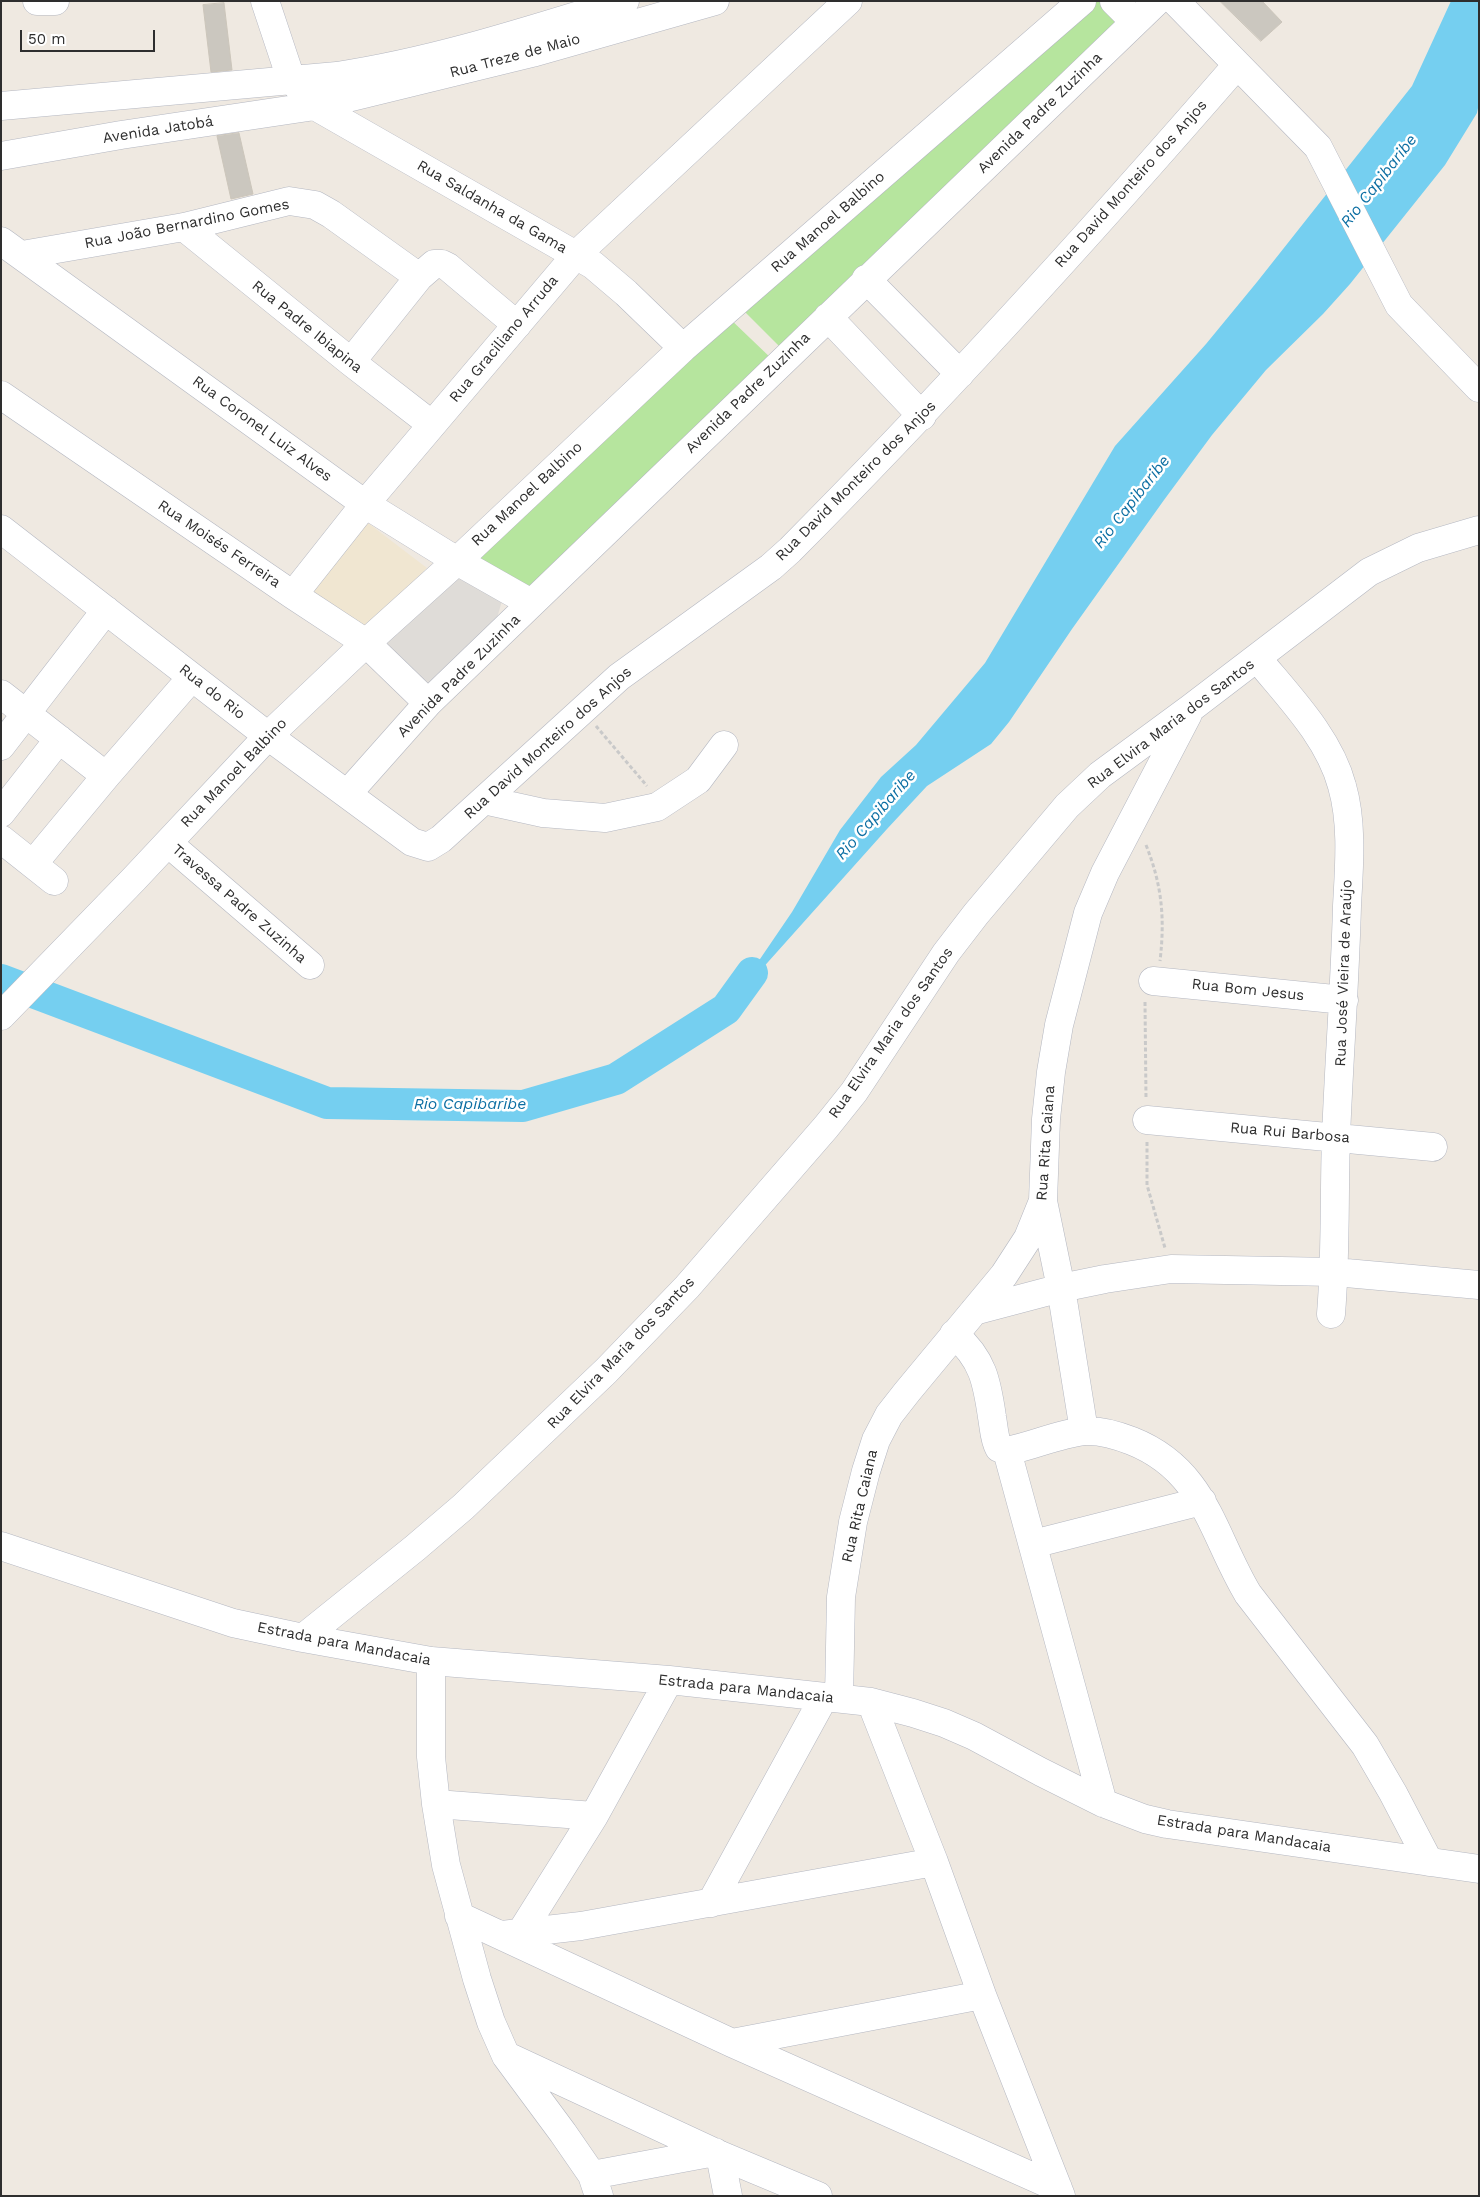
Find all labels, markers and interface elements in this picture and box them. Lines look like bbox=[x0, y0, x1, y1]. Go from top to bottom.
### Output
scale bar bbox=[22, 20, 158, 52]
text: 50 m bbox=[28, 30, 65, 48]
street label: Rua Treze de Maio bbox=[448, 30, 582, 82]
street label: Avenida Padre Zuzinha bbox=[974, 49, 1106, 177]
street label: Rua David Monteiro dos Anjos bbox=[1051, 96, 1211, 272]
street label: Avenida Jatobá bbox=[101, 112, 215, 148]
water label: Rio Capibaribe bbox=[1337, 131, 1421, 231]
street label: Rua Saldanha da Gama bbox=[414, 157, 570, 257]
street label: Rua Manoel Balbino bbox=[767, 168, 889, 276]
street label: Rua João Bernardino Gomes bbox=[83, 195, 291, 253]
street label: Rua Graciliano Arruda bbox=[446, 272, 562, 406]
street label: Rua Padre Ibiapina bbox=[248, 277, 366, 377]
street label: Avenida Padre Zuzinha bbox=[682, 329, 814, 457]
street label: Rua Coronel Luiz Alves bbox=[189, 372, 335, 486]
street label: Rua David Monteiro dos Anjos bbox=[772, 397, 940, 565]
street label: Rua Manoel Balbino bbox=[468, 438, 586, 550]
water label: Rio Capibaribe bbox=[1090, 452, 1174, 552]
street label: Rua Moisés Ferreira bbox=[154, 496, 284, 592]
street label: Avenida Padre Zuzinha bbox=[394, 611, 524, 741]
street label: Rua Elvira Maria dos Santos bbox=[1084, 655, 1258, 793]
street label: Rua do Rio bbox=[175, 661, 249, 723]
street label: Rua David Monteiro dos Anjos bbox=[460, 663, 636, 823]
street label: Rua Manoel Balbino bbox=[177, 715, 291, 831]
water label: Rio Capibaribe bbox=[832, 766, 920, 864]
street label: Travessa Padre Zuzinha bbox=[168, 841, 310, 967]
street label: Rua José Vieira de Araújo bbox=[1332, 879, 1356, 1067]
street label: Rua Elvira Maria dos Santos bbox=[825, 944, 957, 1122]
street label: Rua Bom Jesus bbox=[1191, 975, 1305, 1005]
street label: Rua Rita Caiana bbox=[1033, 1085, 1059, 1201]
water label: Rio Capibaribe bbox=[414, 1094, 526, 1114]
street label: Rua Rui Barbosa bbox=[1229, 1119, 1351, 1147]
street label: Rua Elvira Maria dos Santos bbox=[543, 1273, 699, 1433]
street label: Rua Rita Caiana bbox=[838, 1448, 882, 1564]
street label: Estrada para Mandacaia bbox=[256, 1618, 432, 1670]
street label: Estrada para Mandacaia bbox=[657, 1671, 835, 1707]
street label: Estrada para Mandacaia bbox=[1156, 1811, 1332, 1857]

